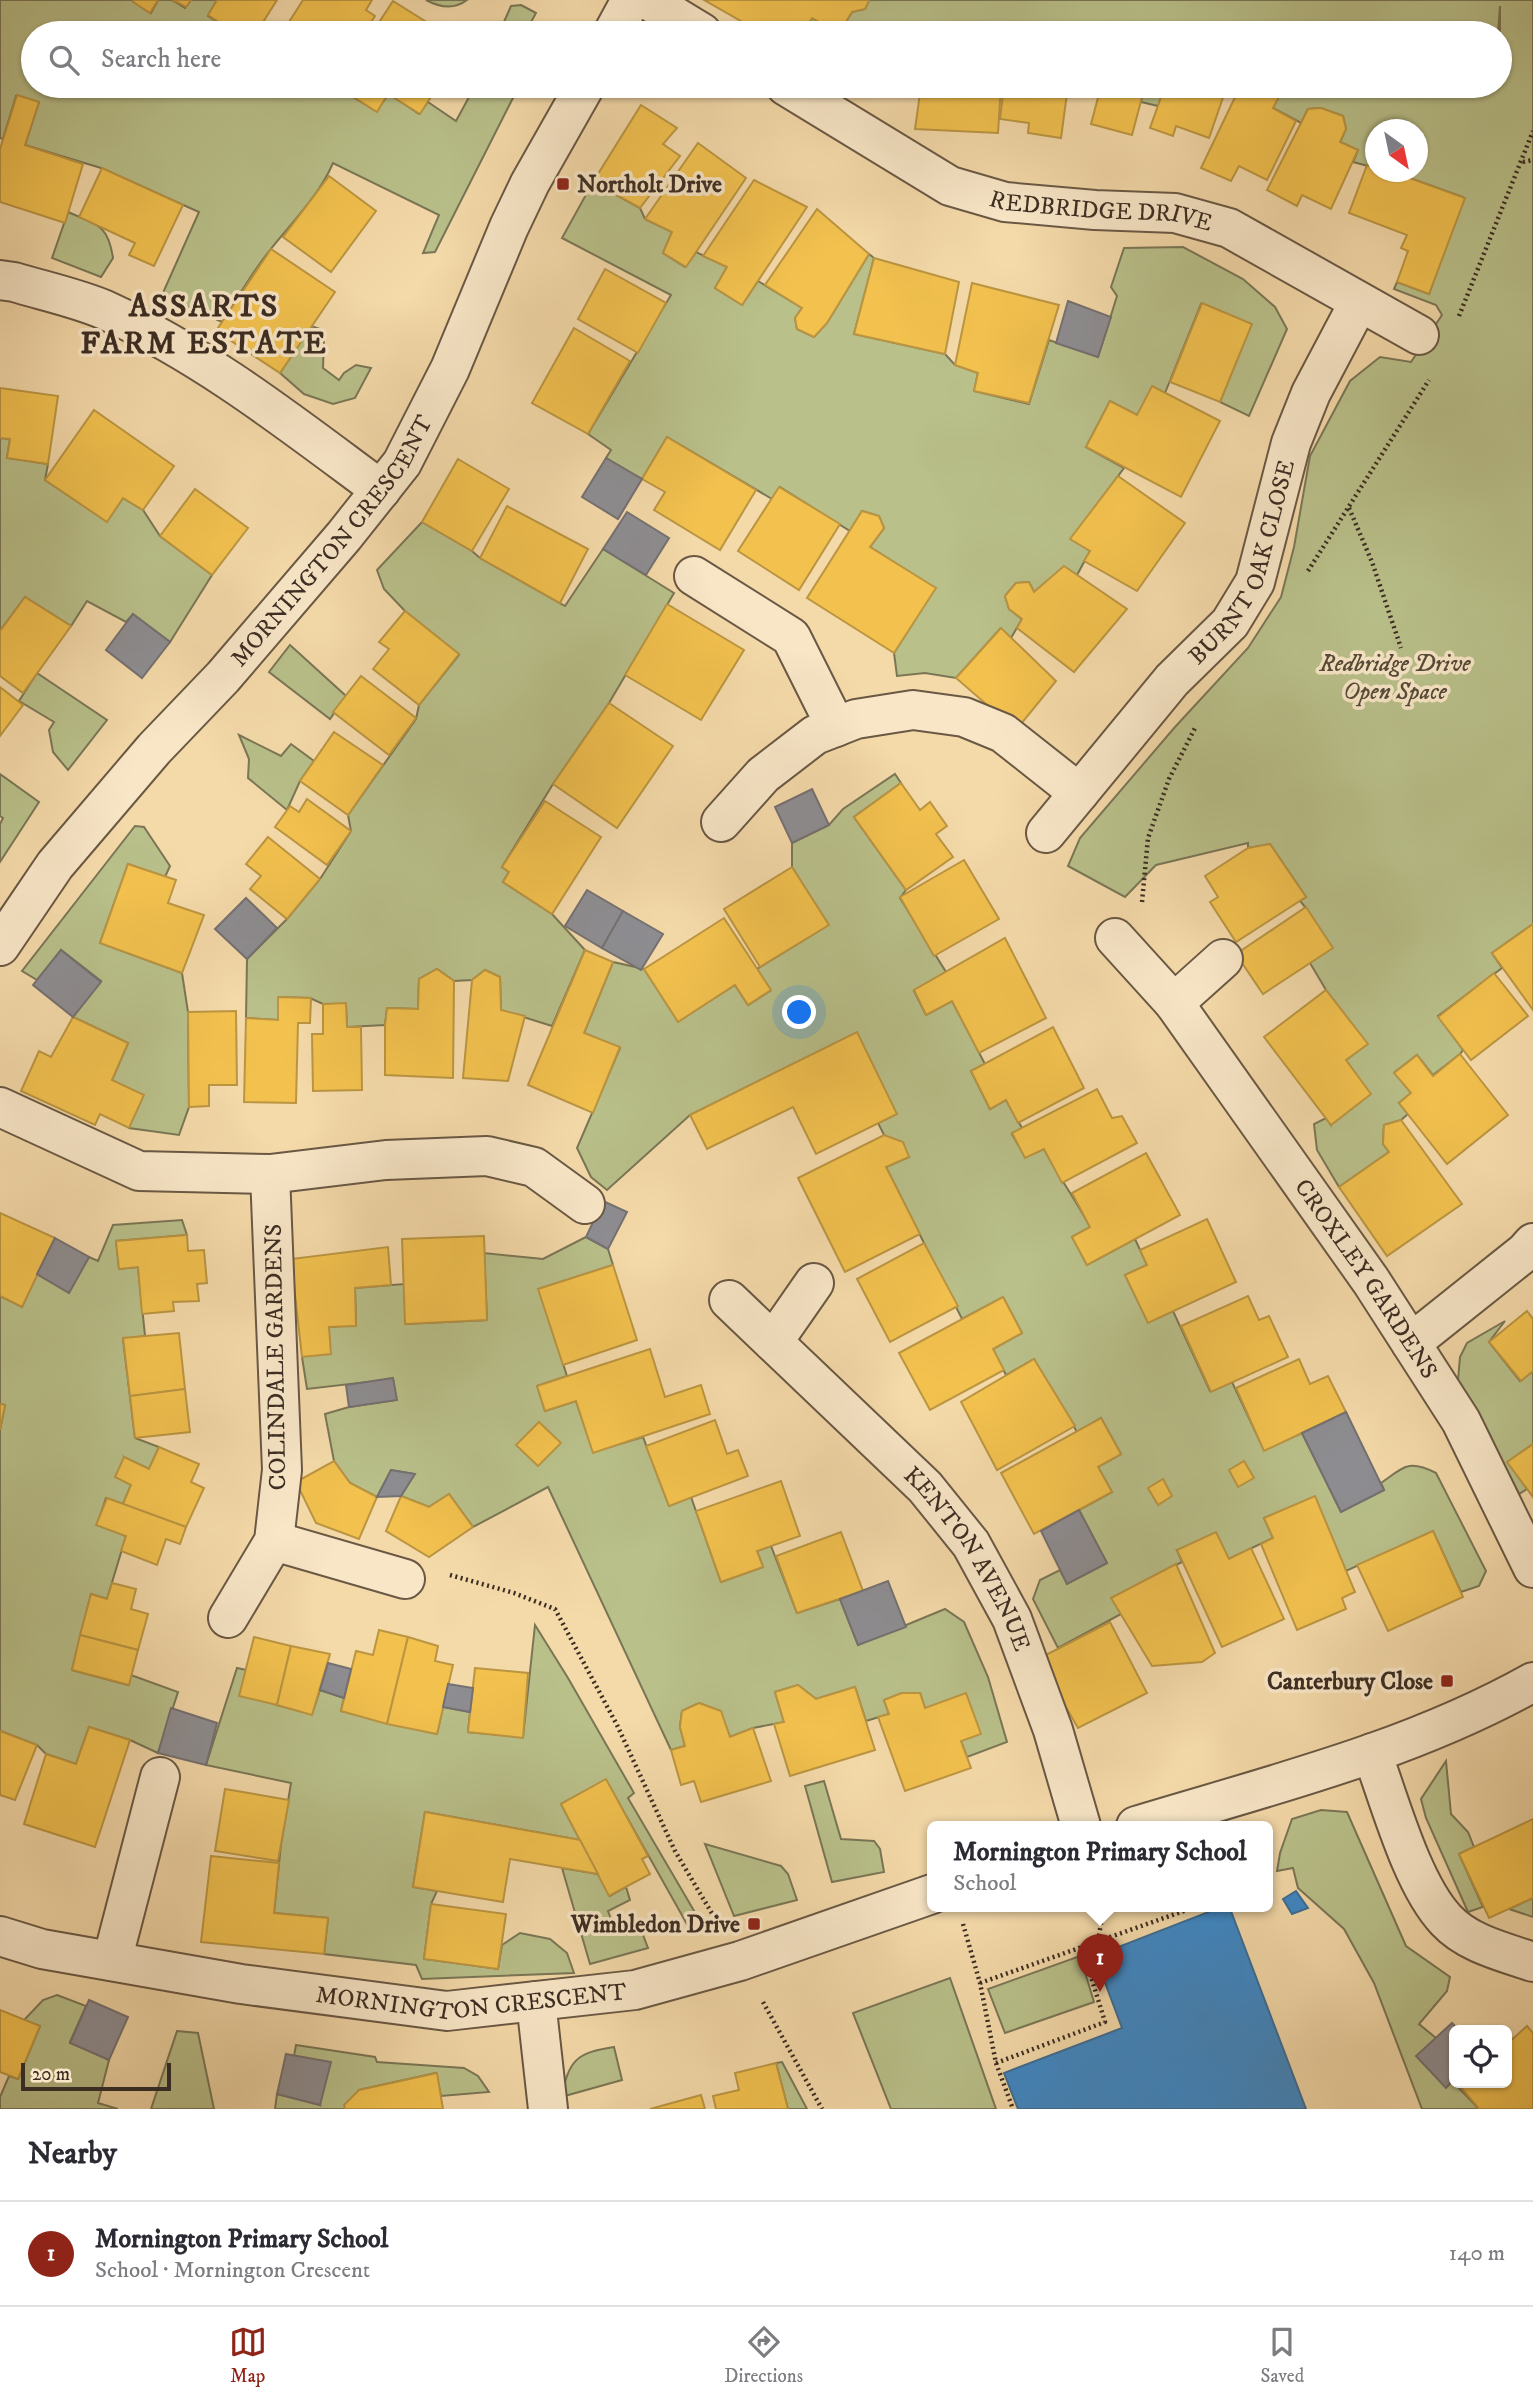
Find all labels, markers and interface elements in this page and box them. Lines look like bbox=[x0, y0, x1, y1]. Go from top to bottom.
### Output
search box bbox=[21, 21, 1512, 98]
icon: search bbox=[45, 41, 83, 79]
text: Search here bbox=[101, 43, 221, 76]
north arrow bbox=[1365, 119, 1428, 182]
place label: Northolt Drive bbox=[577, 170, 722, 200]
marker: Northolt Drive bbox=[555, 176, 571, 192]
street label: REDBRIDGE DRIVE bbox=[986, 184, 1216, 239]
district label: ASSARTS FARM ESTATE bbox=[80, 287, 328, 364]
street label: MORNINGTON CRESCENT bbox=[225, 410, 440, 673]
street label: BURNT OAK CLOSE bbox=[1183, 457, 1302, 671]
park label: Redbridge Drive Open Space bbox=[1318, 649, 1471, 707]
your location bbox=[782, 995, 816, 1029]
street label: CROXLEY GARDENS bbox=[1287, 1173, 1444, 1385]
street label: COLINDALE GARDENS bbox=[259, 1223, 293, 1491]
street label: KENTON AVENUE bbox=[897, 1461, 1037, 1656]
place label: Canterbury Close bbox=[1267, 1667, 1433, 1697]
marker: Canterbury Close bbox=[1439, 1673, 1455, 1689]
popup bbox=[927, 1821, 1273, 1912]
text: Mornington Primary School bbox=[953, 1836, 1247, 1869]
text: School bbox=[953, 1869, 1016, 1898]
place label: Wimbledon Drive bbox=[570, 1910, 740, 1940]
marker: Wimbledon Drive bbox=[746, 1916, 762, 1932]
pin: 1 bbox=[1077, 1934, 1123, 1992]
street label: MORNINGTON CRESCENT bbox=[314, 1977, 628, 2028]
map controls bbox=[1449, 2025, 1512, 2088]
button: locate bbox=[1449, 2025, 1512, 2088]
scale bar bbox=[21, 2060, 172, 2092]
text: 20 m bbox=[32, 2063, 70, 2086]
text: Nearby bbox=[28, 2136, 117, 2173]
text: Mornington Primary School bbox=[95, 2223, 388, 2256]
text: 1 bbox=[47, 2239, 55, 2268]
text: 140 m bbox=[1449, 2239, 1505, 2268]
text: School · Mornington Crescent bbox=[95, 2256, 370, 2285]
tab: Map bbox=[229, 2323, 267, 2388]
tab: Directions bbox=[724, 2323, 803, 2388]
tab: Saved bbox=[1261, 2323, 1304, 2388]

